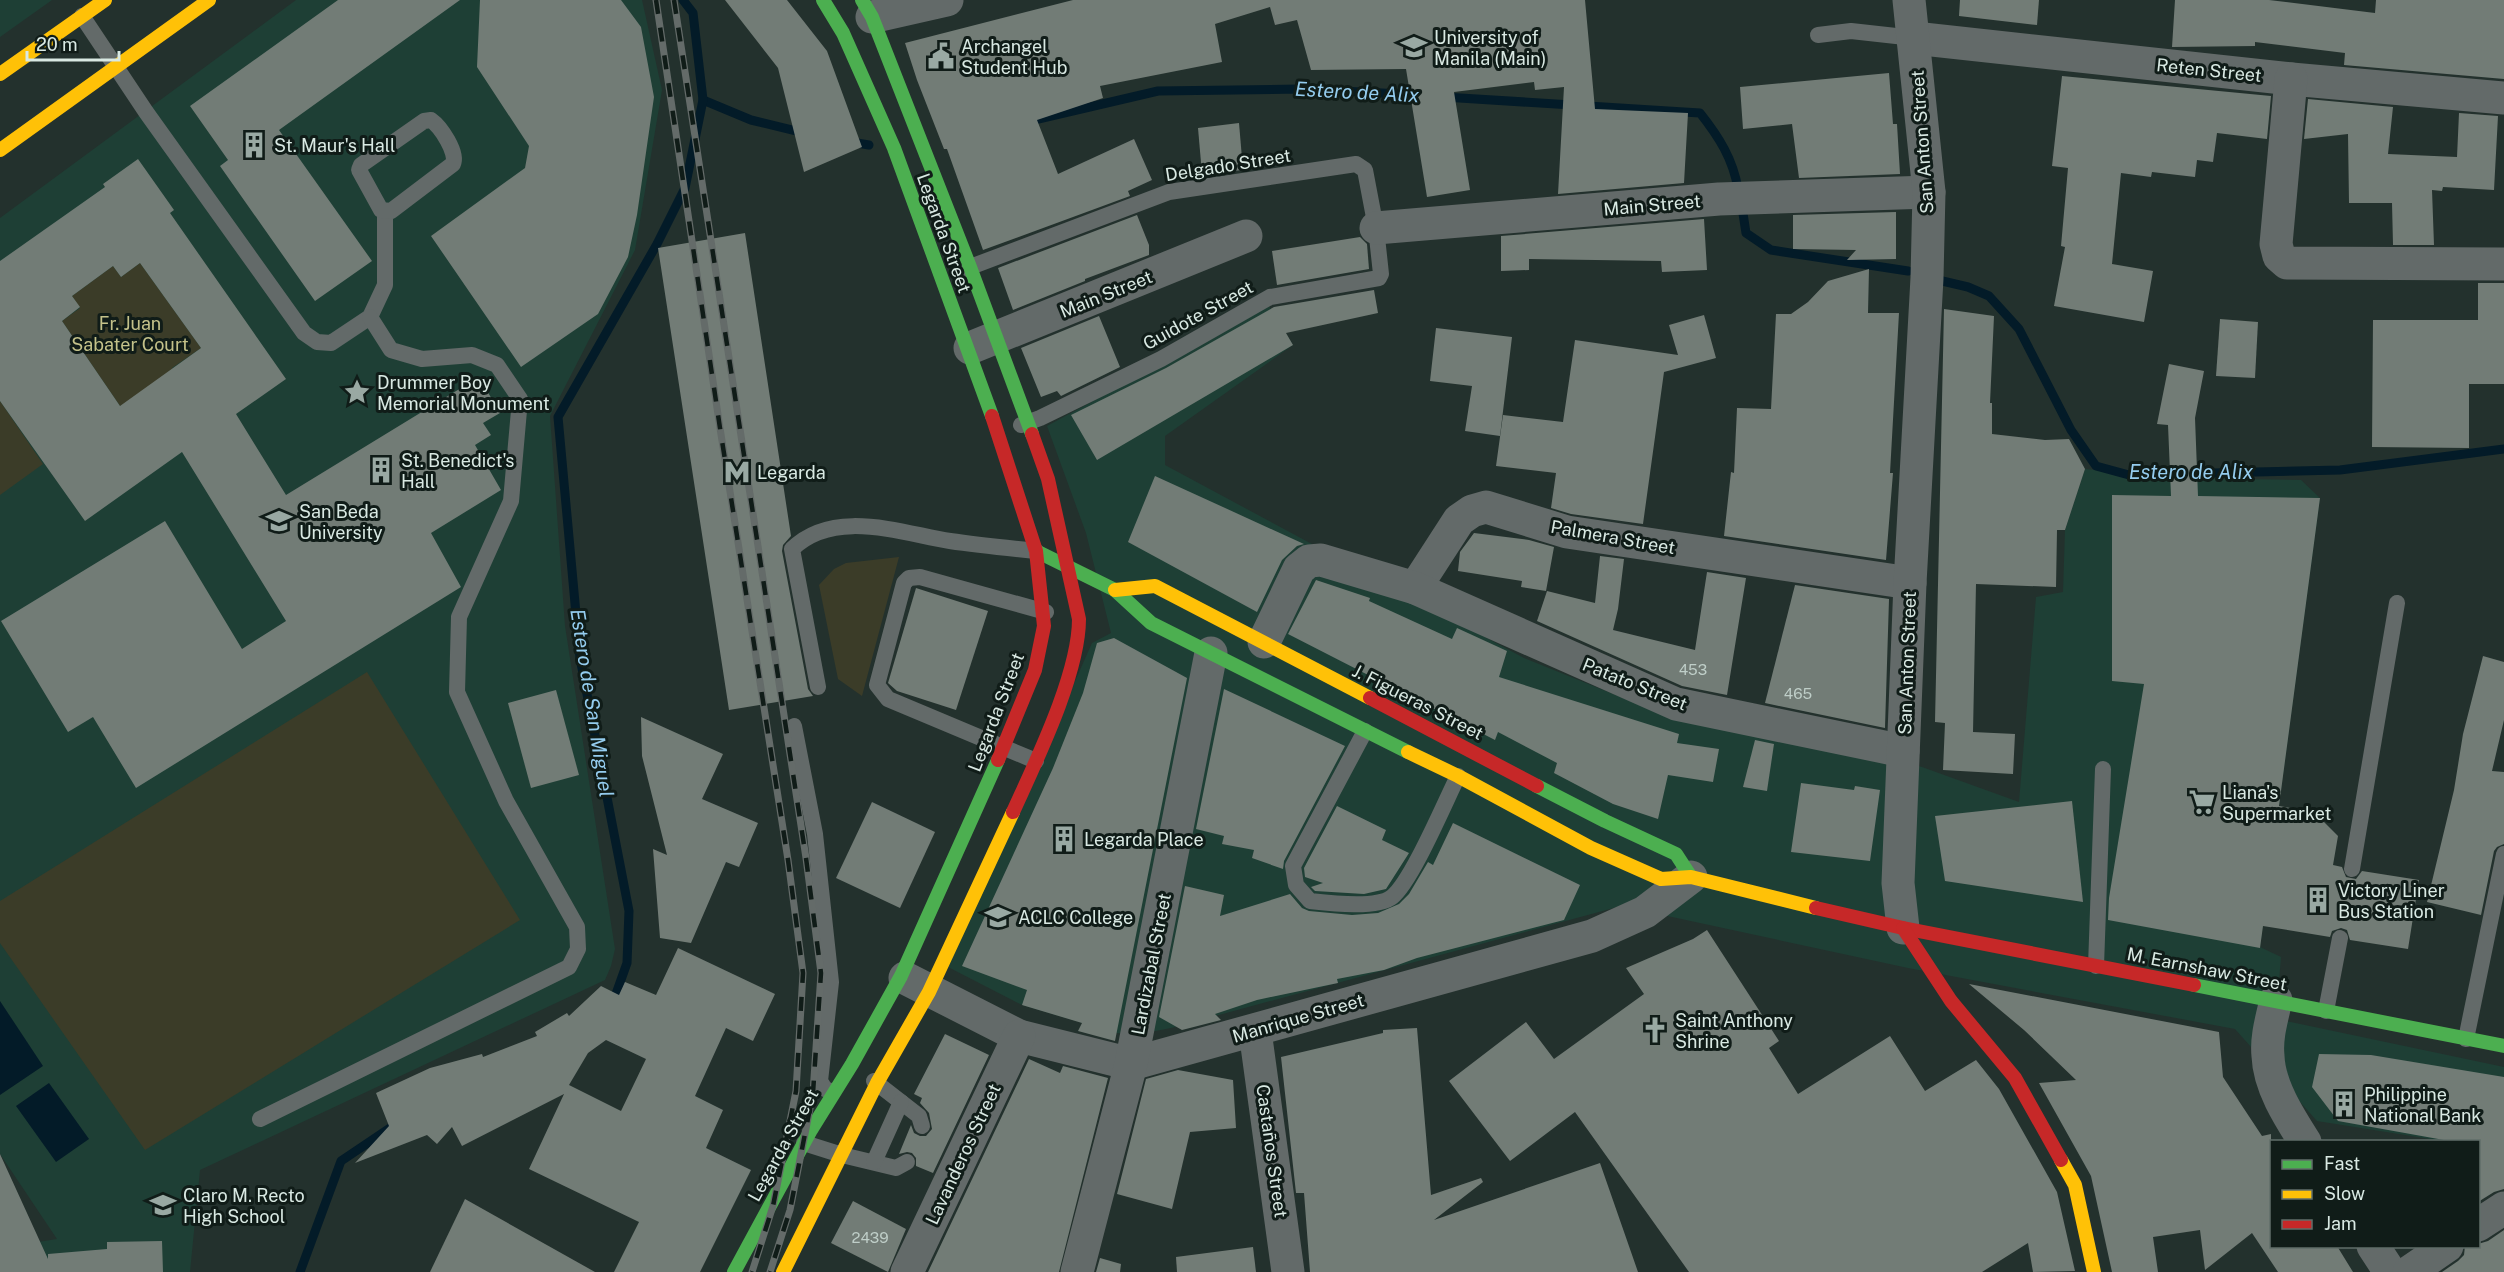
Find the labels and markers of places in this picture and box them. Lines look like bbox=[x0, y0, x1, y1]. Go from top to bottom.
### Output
place label: University of Manila (Main) bbox=[1434, 27, 1546, 69]
school or university icon: University of Manila (Main) bbox=[1399, 32, 1429, 62]
place label: Archangel Student Hub bbox=[961, 36, 1067, 78]
public building icon: Archangel Student Hub bbox=[926, 41, 956, 71]
building icon: St. Maur's Hall bbox=[239, 130, 269, 160]
place label: St. Maur's Hall bbox=[274, 135, 395, 156]
place label: Drummer Boy Memorial Monument bbox=[377, 372, 550, 414]
place icon: Drummer Boy Memorial Monument bbox=[342, 377, 372, 407]
place label: St. Benedict's Hall bbox=[401, 450, 514, 492]
building icon: St. Benedict's Hall bbox=[366, 455, 396, 485]
metro station icon: Legarda bbox=[722, 457, 752, 487]
place label: Legarda bbox=[757, 462, 826, 483]
place label: San Beda University bbox=[299, 501, 383, 543]
school or university icon: San Beda University bbox=[264, 506, 294, 536]
place label: Liana's Supermarket bbox=[2222, 782, 2332, 824]
supermarket icon: Liana's Supermarket bbox=[2187, 787, 2217, 817]
building icon: Legarda Place bbox=[1049, 824, 1079, 854]
place label: Legarda Place bbox=[1084, 829, 1204, 850]
place label: Victory Liner Bus Station bbox=[2338, 880, 2445, 922]
building icon: Victory Liner Bus Station bbox=[2303, 885, 2333, 915]
school or university icon: ACLC College bbox=[983, 902, 1013, 932]
place label: ACLC College bbox=[1018, 907, 1133, 928]
place label: Saint Anthony Shrine bbox=[1675, 1010, 1793, 1052]
church icon: Saint Anthony Shrine bbox=[1640, 1015, 1670, 1045]
place label: Philippine National Bank bbox=[2364, 1084, 2481, 1126]
building icon: Philippine National Bank bbox=[2329, 1089, 2359, 1119]
place label: Claro M. Recto High School bbox=[183, 1185, 305, 1227]
school or university icon: Claro M. Recto High School bbox=[148, 1190, 178, 1220]

